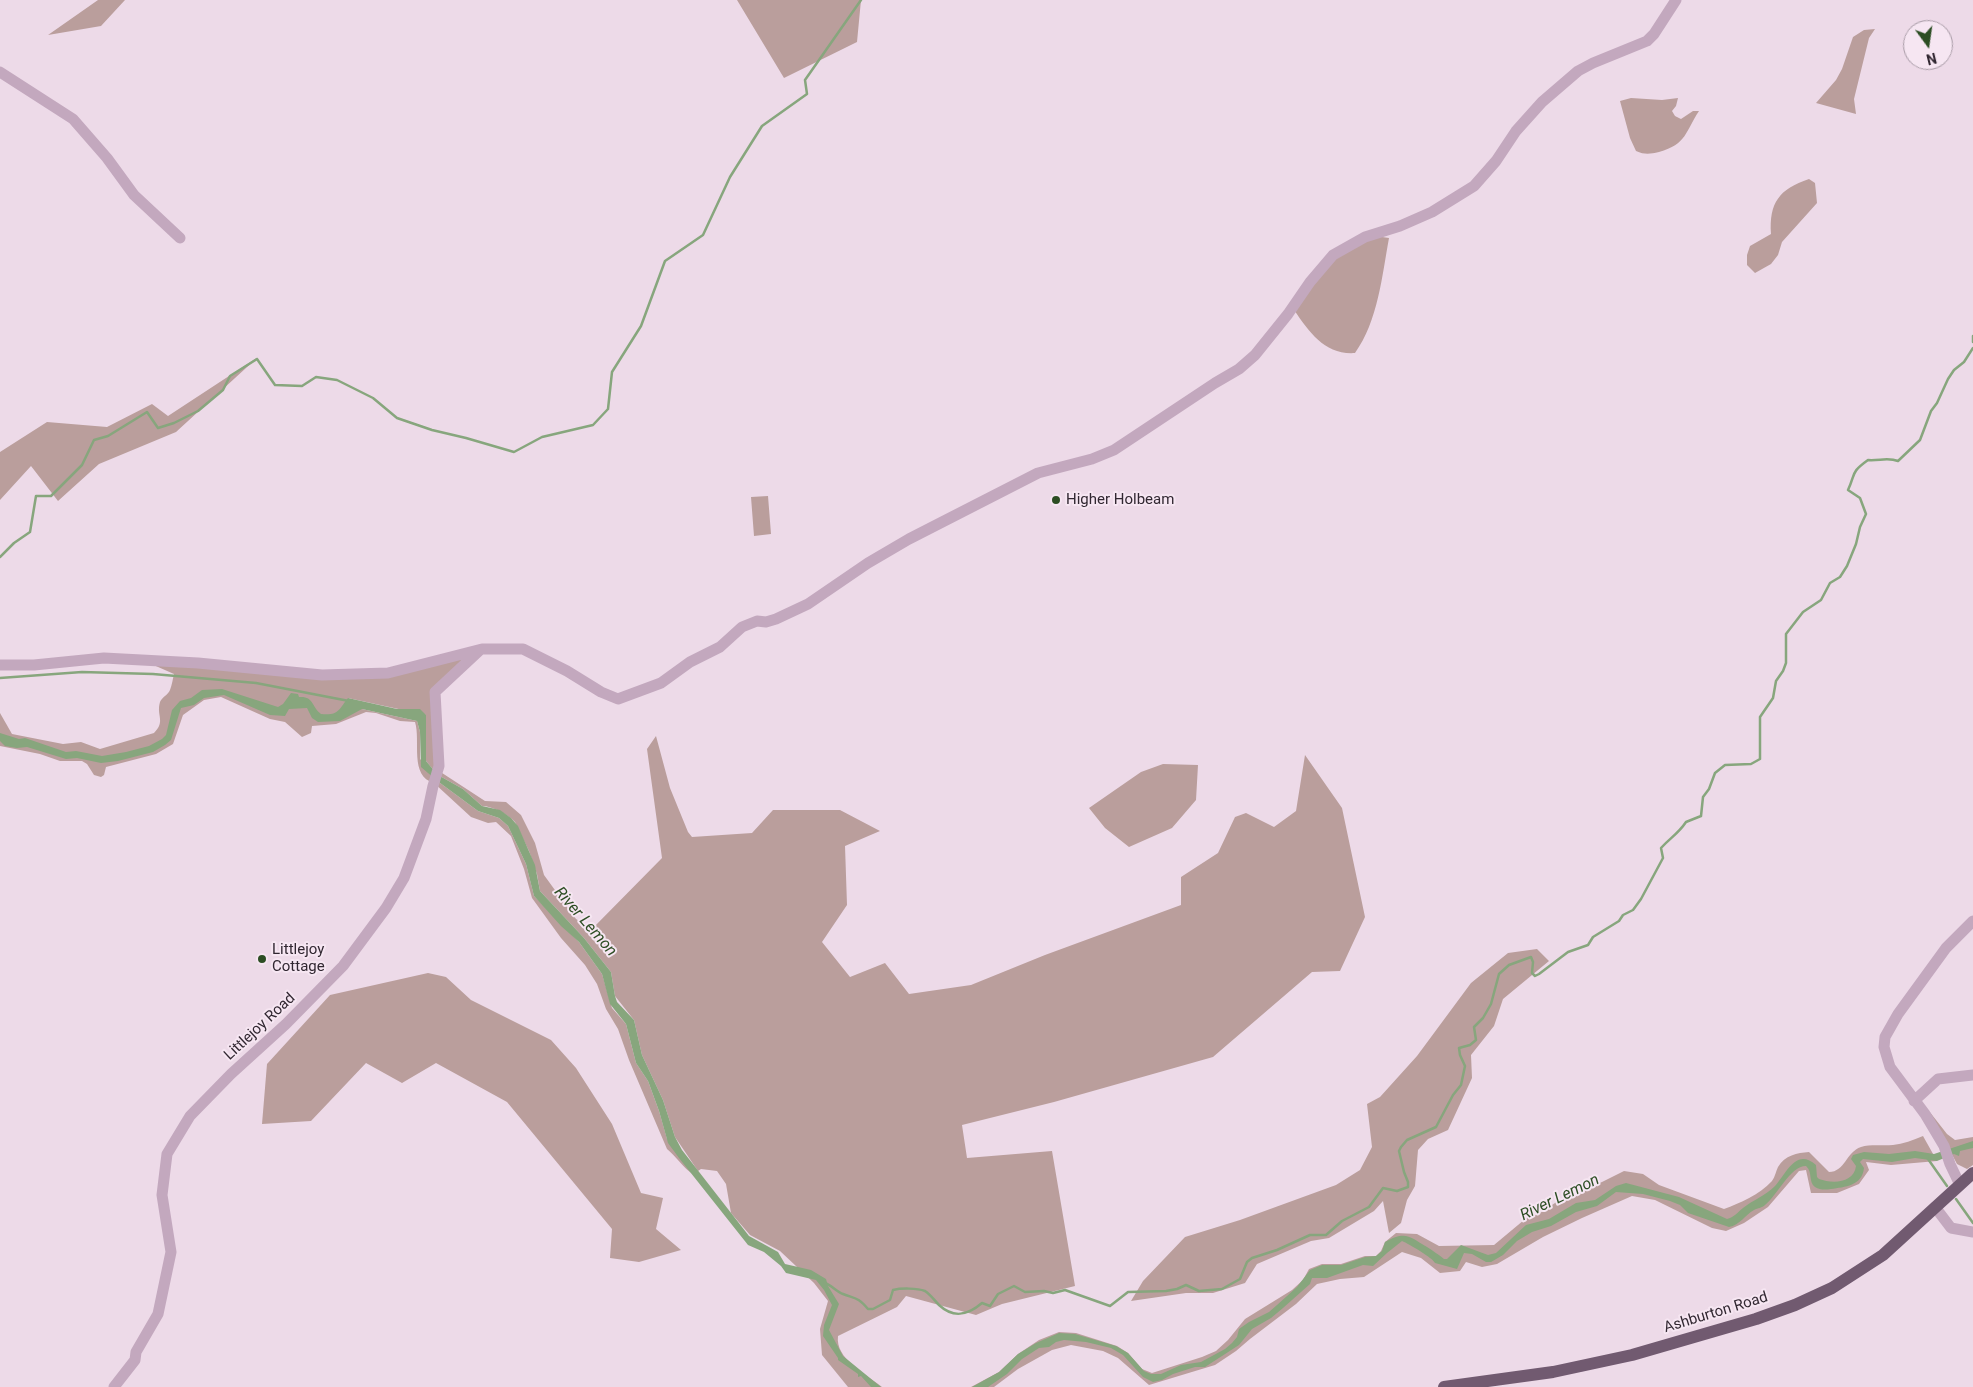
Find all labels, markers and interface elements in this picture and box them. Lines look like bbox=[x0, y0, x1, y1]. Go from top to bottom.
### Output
north arrow bbox=[1903, 20, 1953, 70]
text: N bbox=[1925, 50, 1938, 68]
place label: Higher Holbeam bbox=[1066, 491, 1174, 509]
marker: Higher Holbeam bbox=[1050, 494, 1062, 506]
water label: River Lemon bbox=[550, 883, 620, 961]
place label: Littlejoy Cottage bbox=[272, 941, 325, 976]
marker: Littlejoy Cottage bbox=[256, 953, 268, 965]
street label: Littlejoy Road bbox=[221, 990, 299, 1064]
water label: River Lemon bbox=[1517, 1171, 1603, 1225]
street label: Ashburton Road bbox=[1662, 1289, 1770, 1337]

